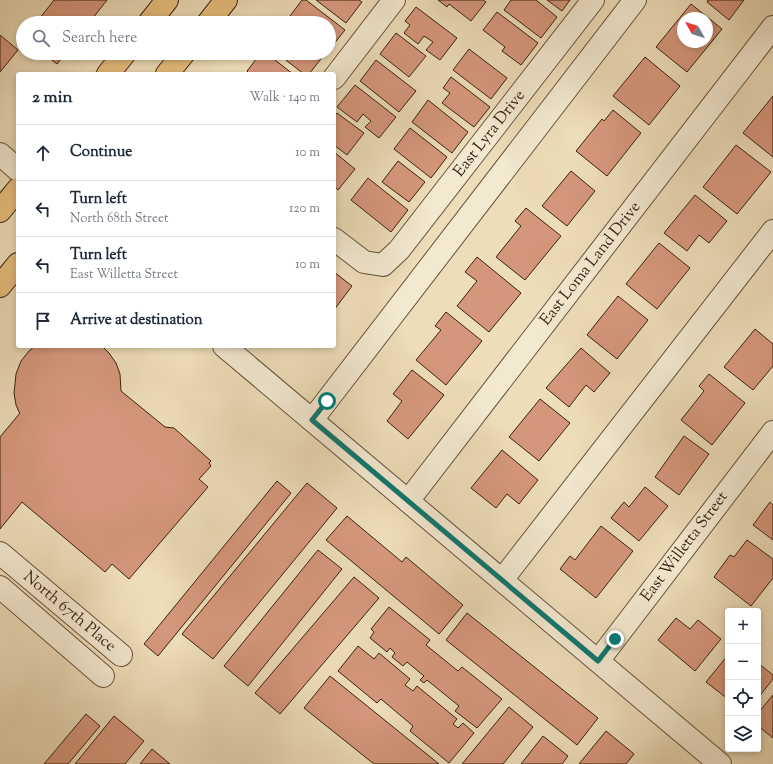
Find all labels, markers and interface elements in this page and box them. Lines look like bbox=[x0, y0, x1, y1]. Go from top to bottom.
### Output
north arrow bbox=[677, 12, 713, 48]
search box bbox=[16, 16, 336, 60]
icon: search bbox=[30, 27, 52, 49]
text: Search here bbox=[62, 28, 137, 49]
text: 2 min bbox=[32, 86, 73, 110]
street label: East Lyra Drive bbox=[449, 86, 531, 182]
text: Walk · 140 m bbox=[249, 89, 320, 107]
icon: ahead bbox=[32, 142, 54, 164]
text: Continue bbox=[70, 142, 132, 163]
text: 10 m bbox=[295, 144, 320, 162]
text: Turn left bbox=[70, 189, 127, 210]
street label: East Loma Land Drive bbox=[535, 197, 647, 331]
icon: left bbox=[32, 198, 54, 220]
text: 120 m bbox=[289, 200, 320, 218]
text: North 68th Street bbox=[70, 210, 168, 228]
text: Turn left bbox=[70, 245, 127, 266]
icon: left bbox=[32, 254, 54, 276]
text: 10 m bbox=[295, 256, 320, 274]
text: East Willetta Street bbox=[70, 266, 178, 284]
icon: arrive bbox=[32, 310, 54, 332]
text: Arrive at destination bbox=[70, 310, 203, 331]
route start bbox=[318, 392, 336, 410]
street label: East Willetta Street bbox=[636, 487, 734, 607]
street label: North 67th Place bbox=[18, 566, 120, 658]
map controls bbox=[725, 608, 761, 752]
button: + bbox=[725, 608, 761, 644]
route end bbox=[606, 630, 624, 648]
button: − bbox=[725, 644, 761, 680]
button: locate bbox=[725, 680, 761, 716]
button: layers bbox=[725, 716, 761, 752]

